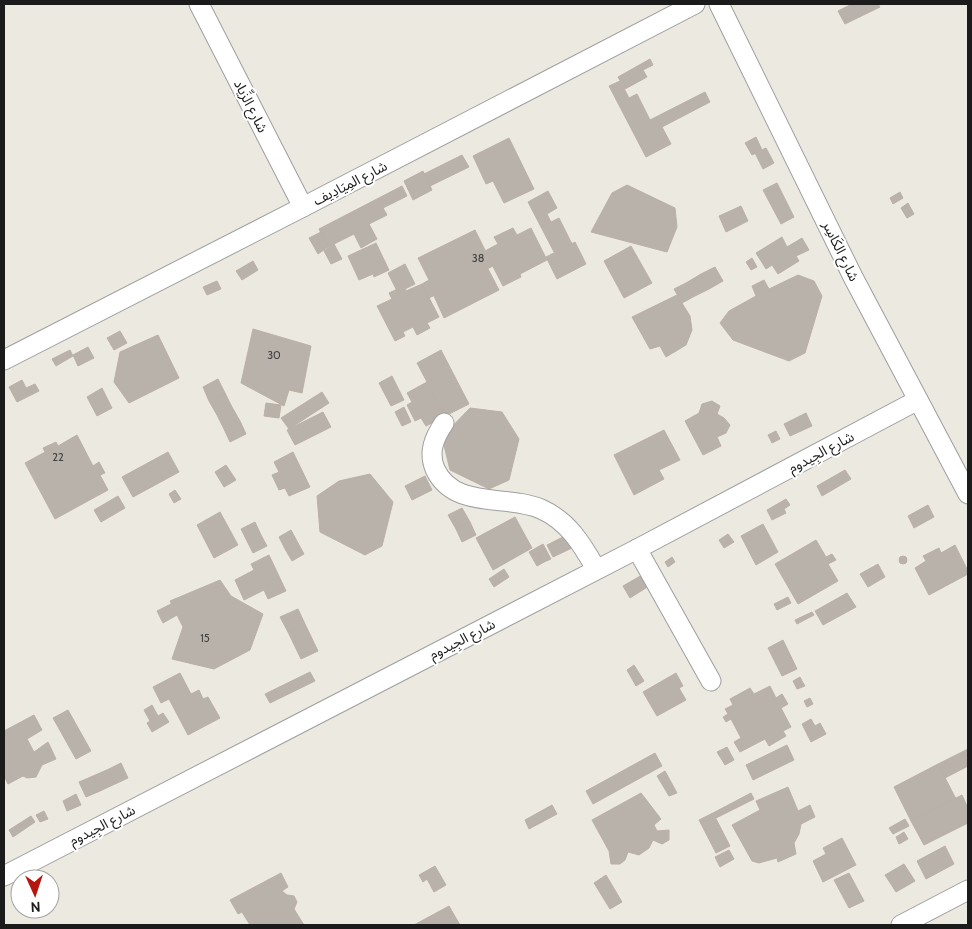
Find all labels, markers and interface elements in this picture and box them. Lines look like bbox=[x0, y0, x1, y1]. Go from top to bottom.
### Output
street label: شارع الزِّياد bbox=[228, 76, 273, 137]
street label: شارع المِيَادِيف bbox=[310, 157, 391, 211]
street label: شارع الكَاسِر bbox=[816, 217, 863, 285]
house number: 38 bbox=[472, 251, 484, 265]
house number: 30 bbox=[267, 348, 281, 362]
street label: شارع الجِيدوم bbox=[785, 427, 858, 479]
house number: 22 bbox=[52, 450, 64, 464]
street label: شارع الجِيدوم bbox=[426, 615, 499, 665]
house number: 15 bbox=[200, 631, 210, 645]
street label: شارع الجِيدوم bbox=[66, 801, 139, 851]
north arrow bbox=[10, 869, 60, 919]
text: N bbox=[30, 898, 41, 916]

